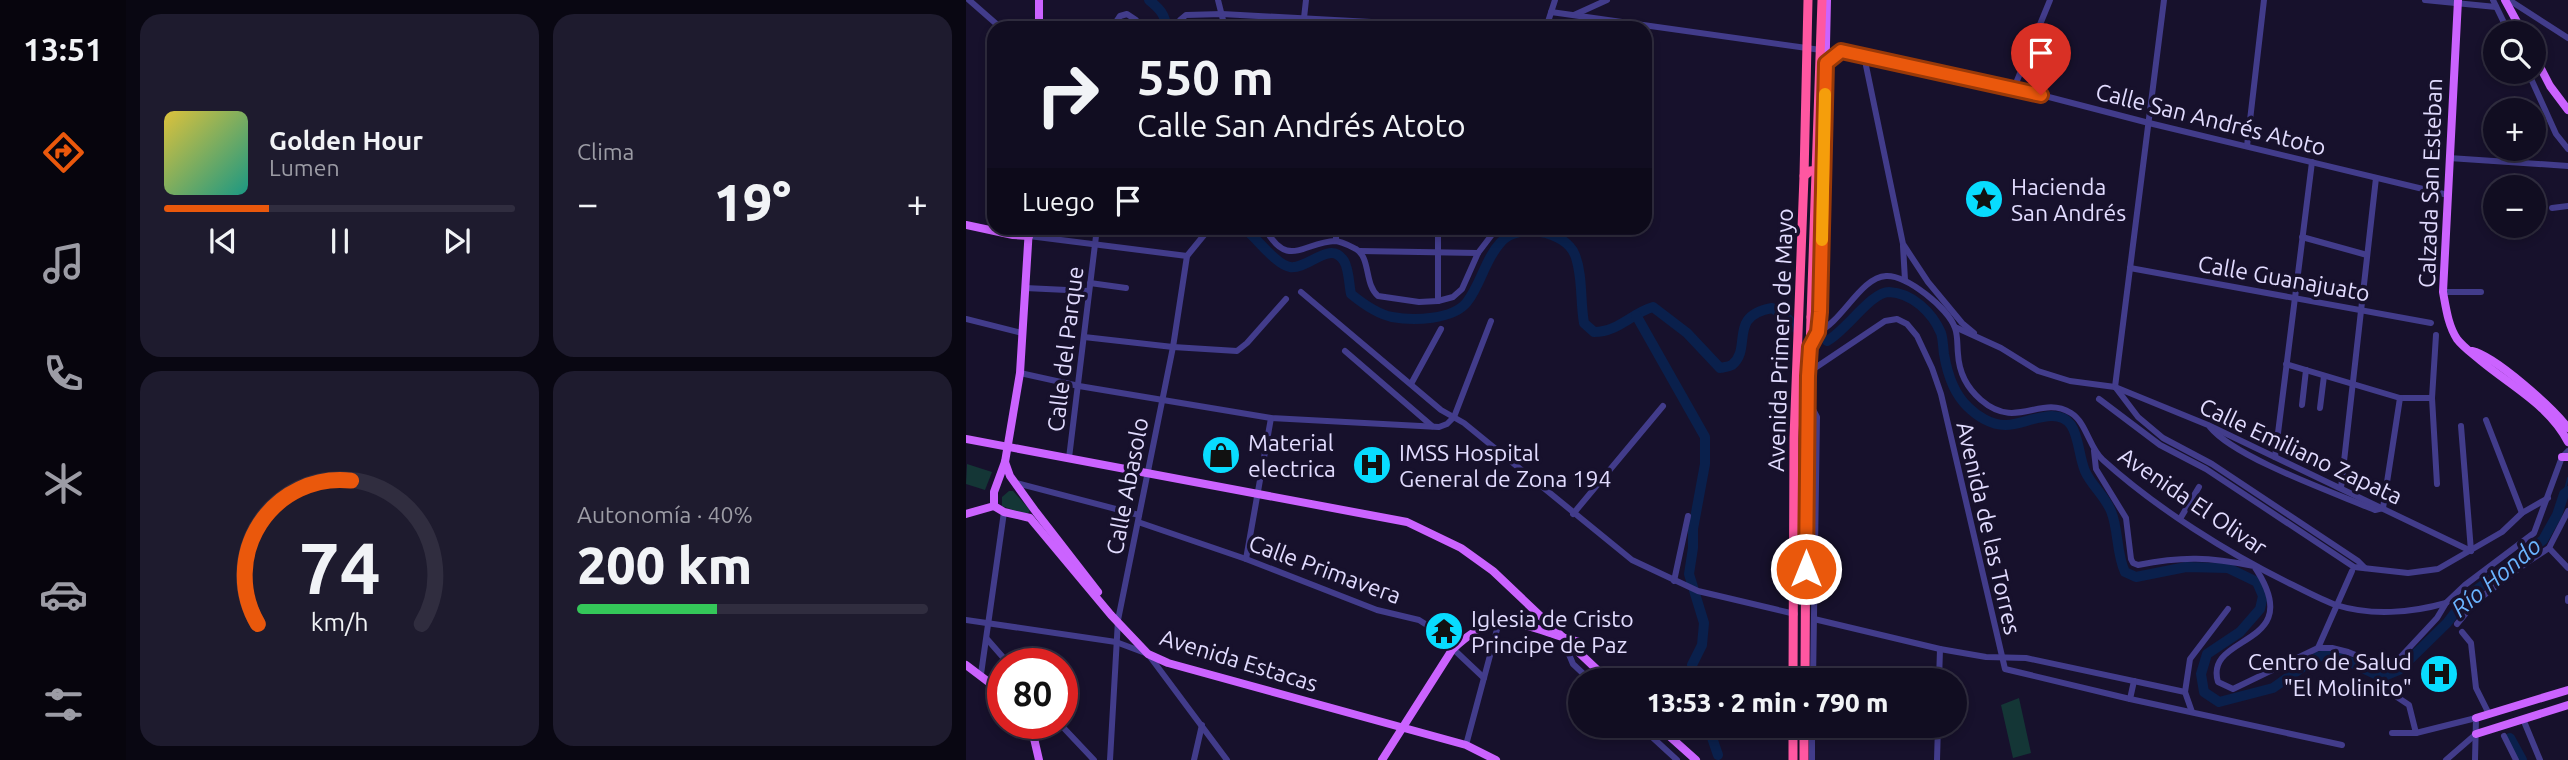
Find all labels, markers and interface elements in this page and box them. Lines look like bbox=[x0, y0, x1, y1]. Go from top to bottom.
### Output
map controls bbox=[2483, 21, 2546, 238]
button: search bbox=[2483, 21, 2546, 84]
pin bbox=[2011, 23, 2071, 95]
text: 13:51 bbox=[23, 31, 103, 67]
icon: arrive bbox=[2022, 34, 2060, 72]
icon: right bbox=[1022, 49, 1113, 140]
text: 550 m bbox=[1137, 49, 1274, 104]
street label: Calle San Andrés Atoto bbox=[2093, 78, 2329, 160]
street label: Calzada San Esteban bbox=[2414, 78, 2446, 288]
button: + bbox=[2483, 98, 2546, 161]
text: Calle San Andrés Atoto bbox=[1137, 107, 1466, 143]
text: Golden Hour bbox=[269, 126, 423, 155]
icon: directions bbox=[39, 128, 88, 177]
text: Clima bbox=[577, 139, 634, 164]
text: Lumen bbox=[269, 155, 340, 180]
text: 19° bbox=[714, 173, 791, 231]
place label: Hacienda San Andrés bbox=[2011, 174, 2126, 225]
button: − bbox=[2483, 175, 2546, 238]
place icon: Hacienda San Andrés bbox=[1963, 178, 2005, 220]
text: − bbox=[577, 182, 598, 224]
text: + bbox=[907, 182, 928, 224]
icon: arrive bbox=[1109, 182, 1147, 220]
text: Luego bbox=[1022, 187, 1095, 216]
street label: Avenida Primero de Mayo bbox=[1763, 208, 1797, 472]
icon: previous bbox=[204, 222, 242, 260]
icon: pause bbox=[321, 222, 359, 260]
icon: next bbox=[438, 222, 476, 260]
icon: music bbox=[39, 239, 88, 288]
street label: Calle Guanajuato bbox=[2196, 251, 2372, 305]
street label: Calle del Parque bbox=[1042, 265, 1088, 433]
icon: phone bbox=[39, 349, 88, 398]
street label: Calle Emiliano Zapata bbox=[2196, 393, 2406, 509]
street label: Calle Abasolo bbox=[1101, 415, 1153, 557]
street label: Avenida de las Torres bbox=[1952, 419, 2026, 637]
place label: Material electrica bbox=[1248, 430, 1336, 481]
shop icon: Material electrica bbox=[1200, 434, 1242, 476]
place label: IMSS Hospital General de Zona 194 bbox=[1399, 440, 1611, 491]
street label: Avenida El Olivar bbox=[2114, 442, 2272, 560]
hospital icon: IMSS Hospital General de Zona 194 bbox=[1351, 444, 1393, 486]
icon: climate bbox=[39, 459, 88, 508]
text: Autonomía · 40% bbox=[577, 502, 753, 527]
text: 74 bbox=[298, 527, 381, 609]
street label: Calle Primavera bbox=[1246, 530, 1404, 608]
position arrow bbox=[1769, 532, 1843, 606]
water label: Río Hondo bbox=[2446, 532, 2546, 622]
text: 200 km bbox=[577, 536, 752, 594]
icon: car bbox=[39, 570, 88, 619]
place label: Iglesia de Cristo Principe de Paz bbox=[1471, 606, 1634, 657]
text: km/h bbox=[311, 608, 368, 636]
temple icon: Iglesia de Cristo Principe de Paz bbox=[1423, 610, 1465, 652]
street label: Avenida Estacas bbox=[1157, 624, 1321, 696]
speed limit sign: 80 bbox=[987, 648, 1078, 739]
place label: Centro de Salud "El Molinito" bbox=[2248, 649, 2412, 700]
hospital icon: Centro de Salud "El Molinito" bbox=[2418, 653, 2460, 695]
icon: filters bbox=[39, 680, 88, 729]
text: 13:53 · 2 min · 790 m bbox=[1647, 688, 1888, 717]

